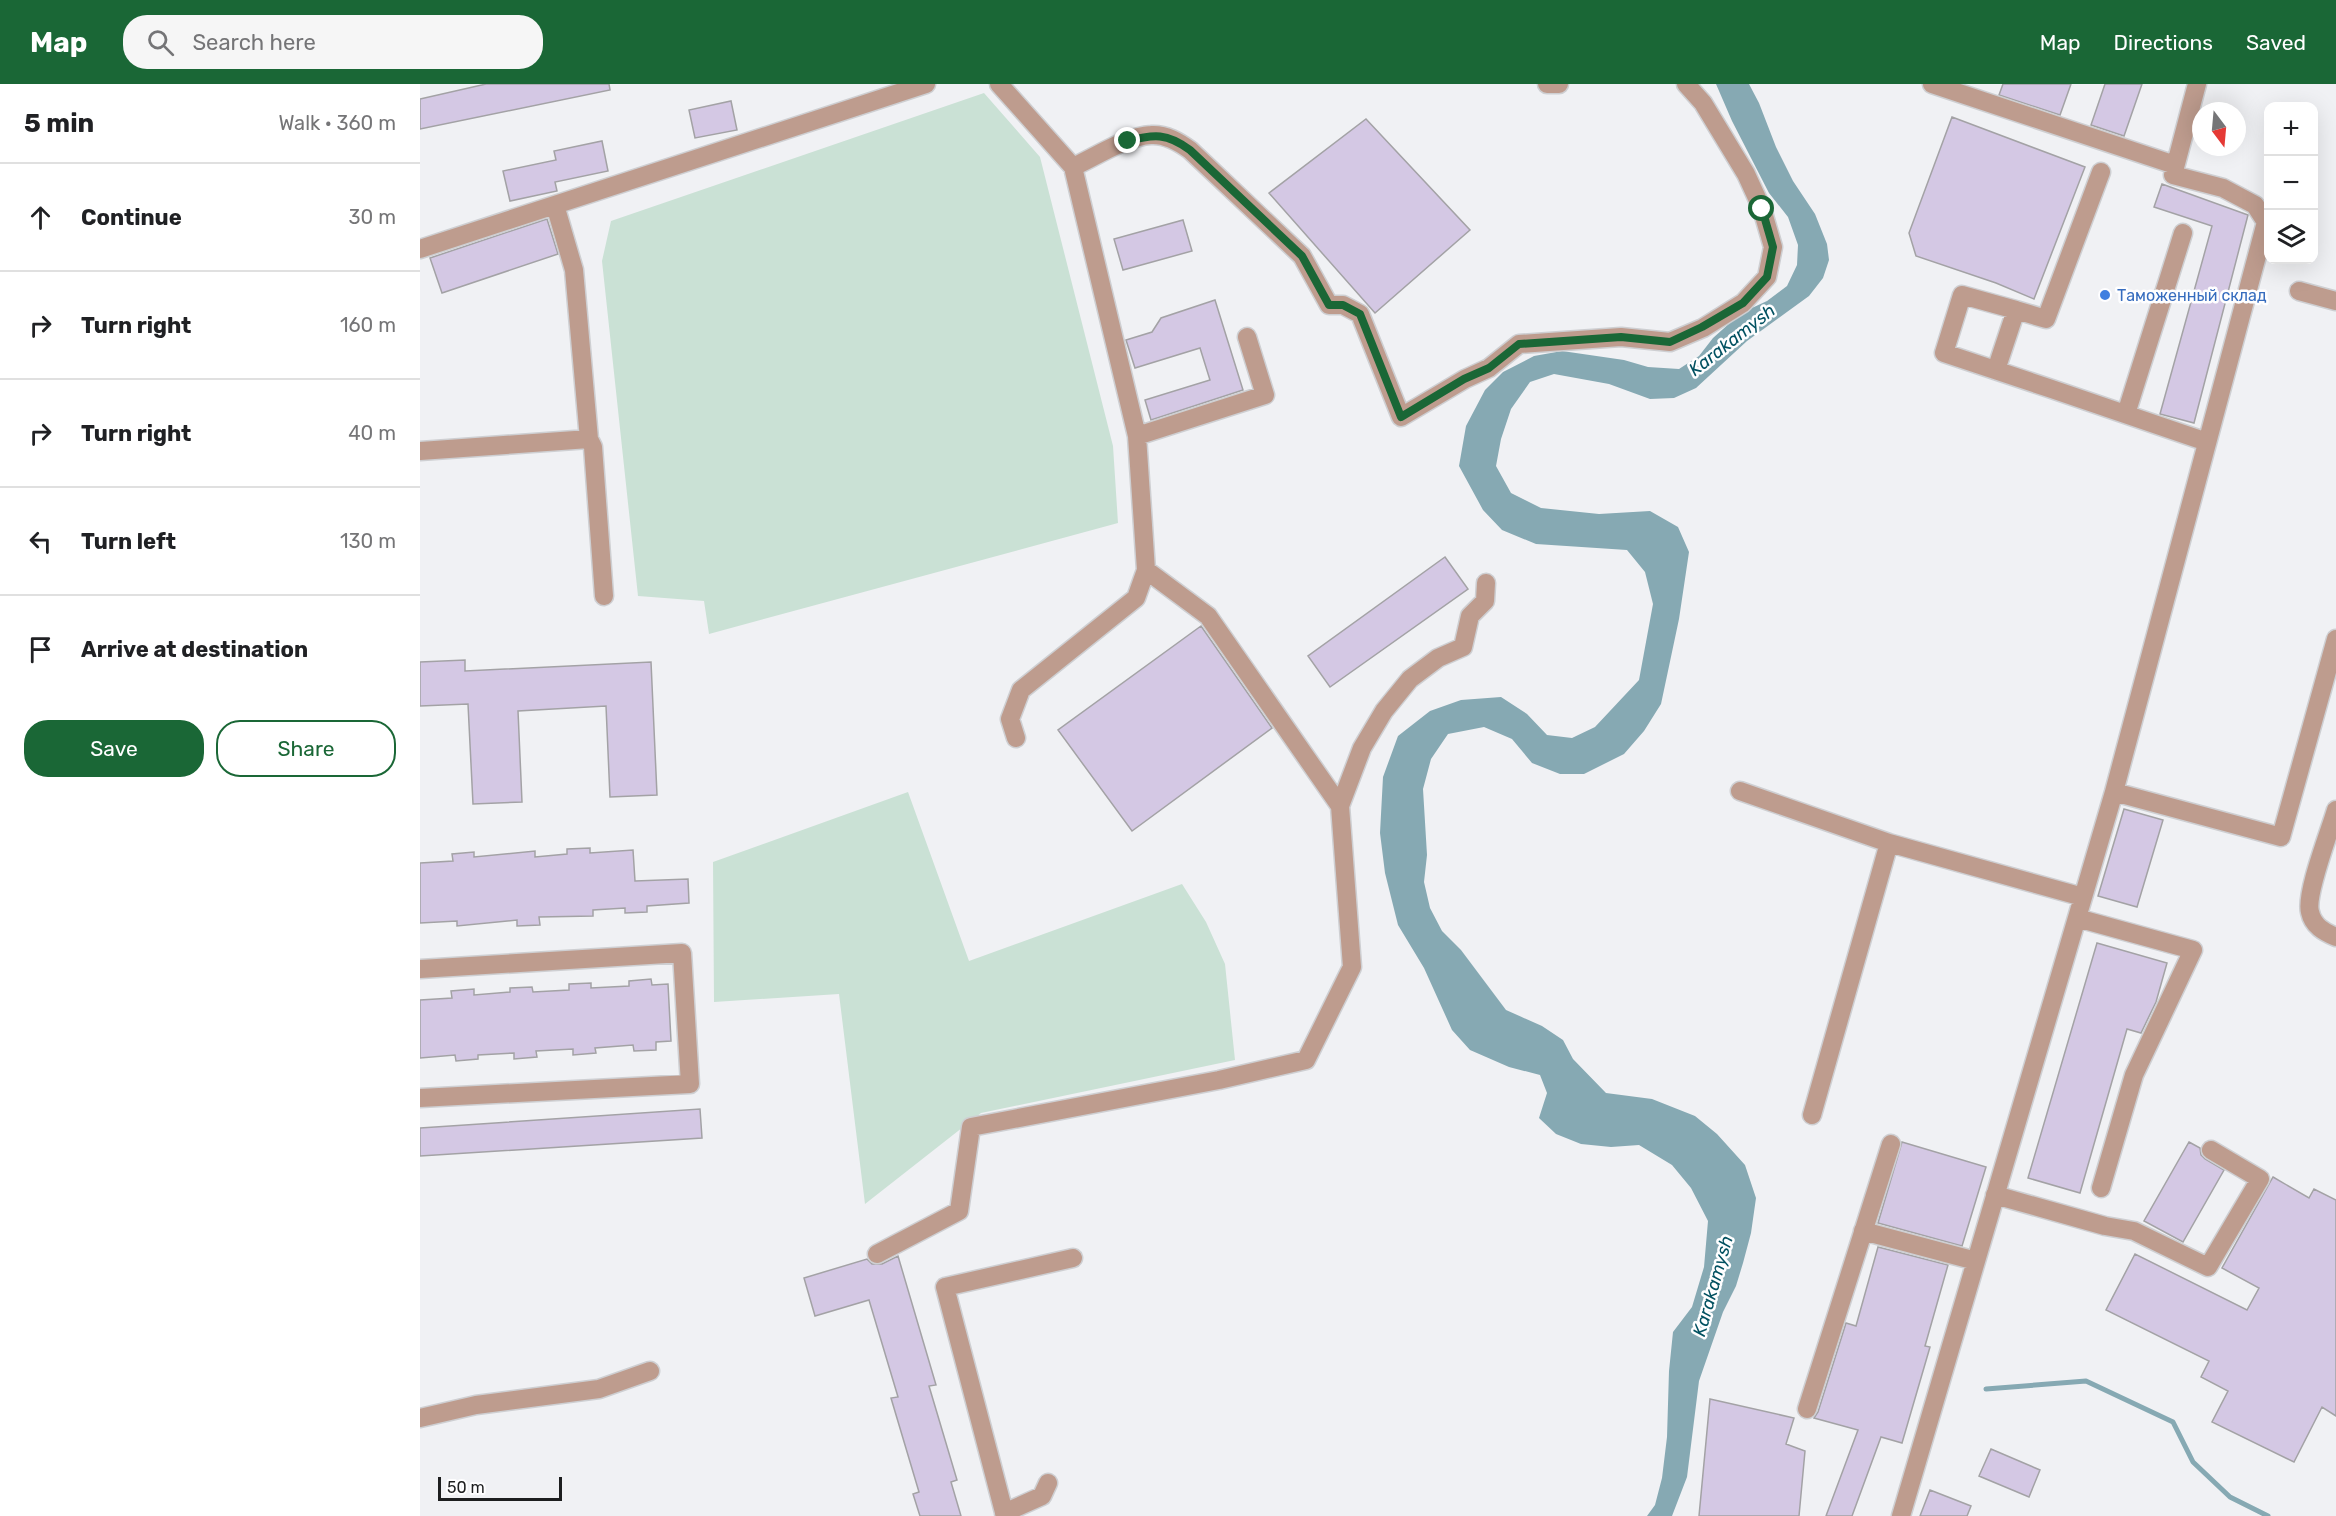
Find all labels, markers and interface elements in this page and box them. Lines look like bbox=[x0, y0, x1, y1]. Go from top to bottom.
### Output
search box bbox=[123, 15, 543, 69]
text: Map bbox=[30, 26, 87, 59]
icon: search bbox=[144, 26, 177, 59]
text: Search here bbox=[192, 29, 316, 56]
text: Map bbox=[2040, 30, 2081, 55]
text: Directions bbox=[2114, 30, 2213, 55]
text: Saved bbox=[2246, 30, 2306, 55]
north arrow bbox=[2192, 102, 2246, 156]
map controls bbox=[2264, 102, 2318, 264]
button: + bbox=[2264, 102, 2318, 156]
text: 5 min bbox=[24, 108, 94, 139]
text: Walk · 360 m bbox=[279, 111, 396, 135]
route end bbox=[1114, 127, 1140, 153]
button: − bbox=[2264, 156, 2318, 210]
route start bbox=[1748, 195, 1774, 221]
icon: ahead bbox=[24, 201, 57, 234]
text: Continue bbox=[81, 204, 182, 231]
text: 30 m bbox=[349, 205, 396, 229]
button: layers bbox=[2264, 210, 2318, 264]
place label: Таможенный склад bbox=[2117, 286, 2267, 305]
marker: Таможенный склад bbox=[2098, 288, 2112, 302]
water label: Karakamysh bbox=[1684, 299, 1780, 381]
icon: right bbox=[24, 309, 57, 342]
text: Turn right bbox=[81, 312, 191, 339]
text: 160 m bbox=[340, 313, 396, 337]
icon: right bbox=[24, 417, 57, 450]
text: Turn right bbox=[81, 420, 191, 447]
text: 40 m bbox=[348, 421, 396, 445]
icon: left bbox=[24, 525, 57, 558]
text: Turn left bbox=[81, 528, 176, 555]
text: 130 m bbox=[340, 529, 396, 553]
icon: arrive bbox=[24, 633, 57, 666]
text: Arrive at destination bbox=[81, 636, 308, 663]
button: Save bbox=[24, 720, 204, 777]
button: Share bbox=[216, 720, 396, 777]
water label: Karakamysh bbox=[1688, 1233, 1738, 1339]
scale bar bbox=[438, 1474, 562, 1502]
text: 50 m bbox=[447, 1478, 485, 1497]

